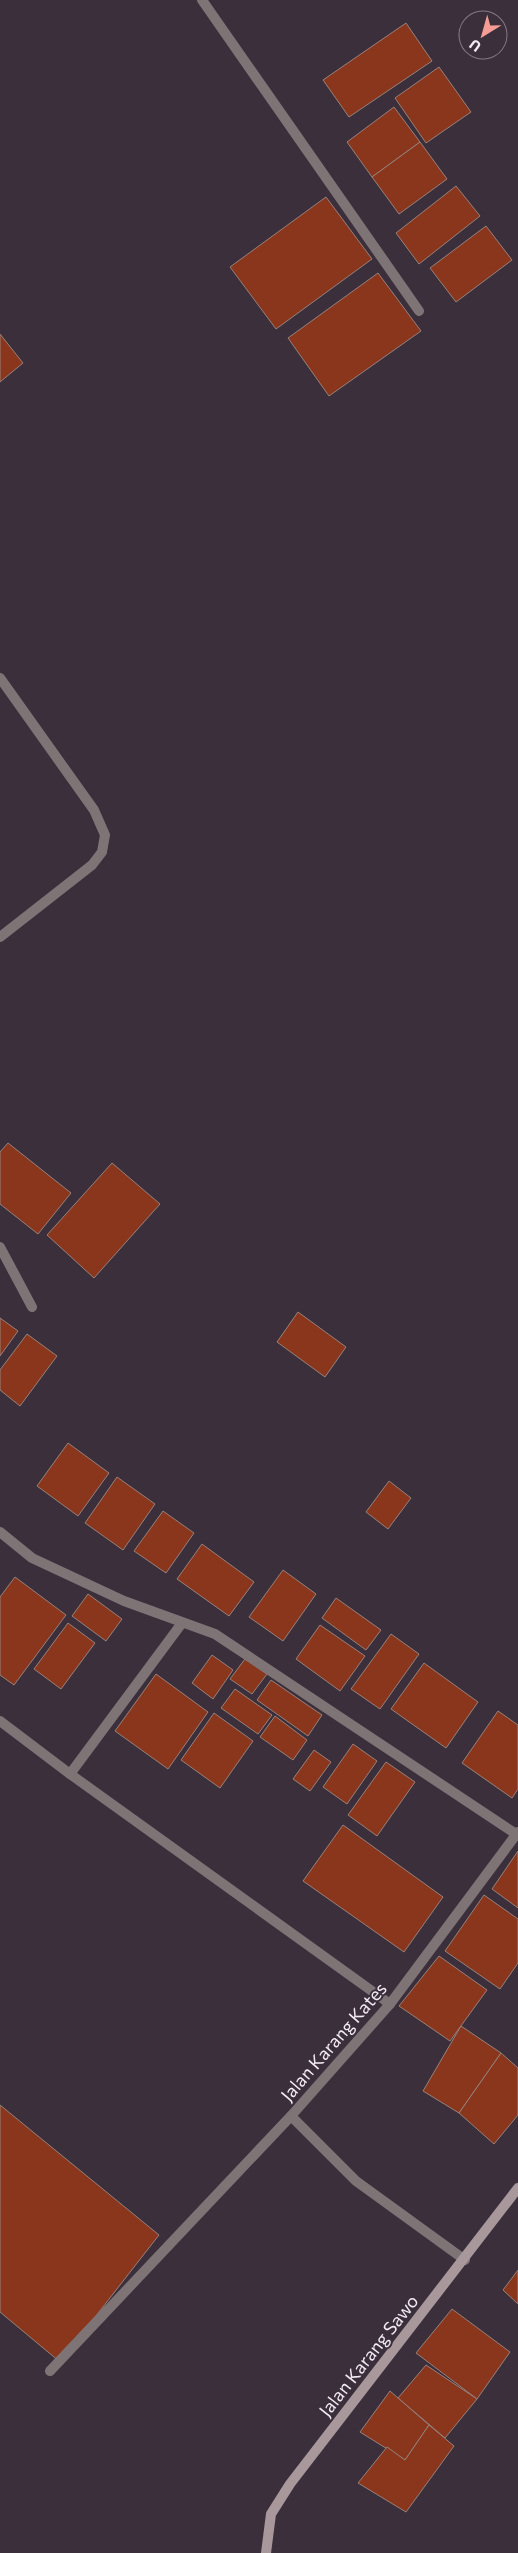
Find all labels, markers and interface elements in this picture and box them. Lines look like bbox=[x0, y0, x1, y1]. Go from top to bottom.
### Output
north arrow bbox=[458, 10, 508, 60]
text: U bbox=[466, 36, 484, 56]
street label: Jalan Karang Kates bbox=[276, 1977, 391, 2105]
street label: Jalan Karang Sawo bbox=[314, 2290, 423, 2421]

